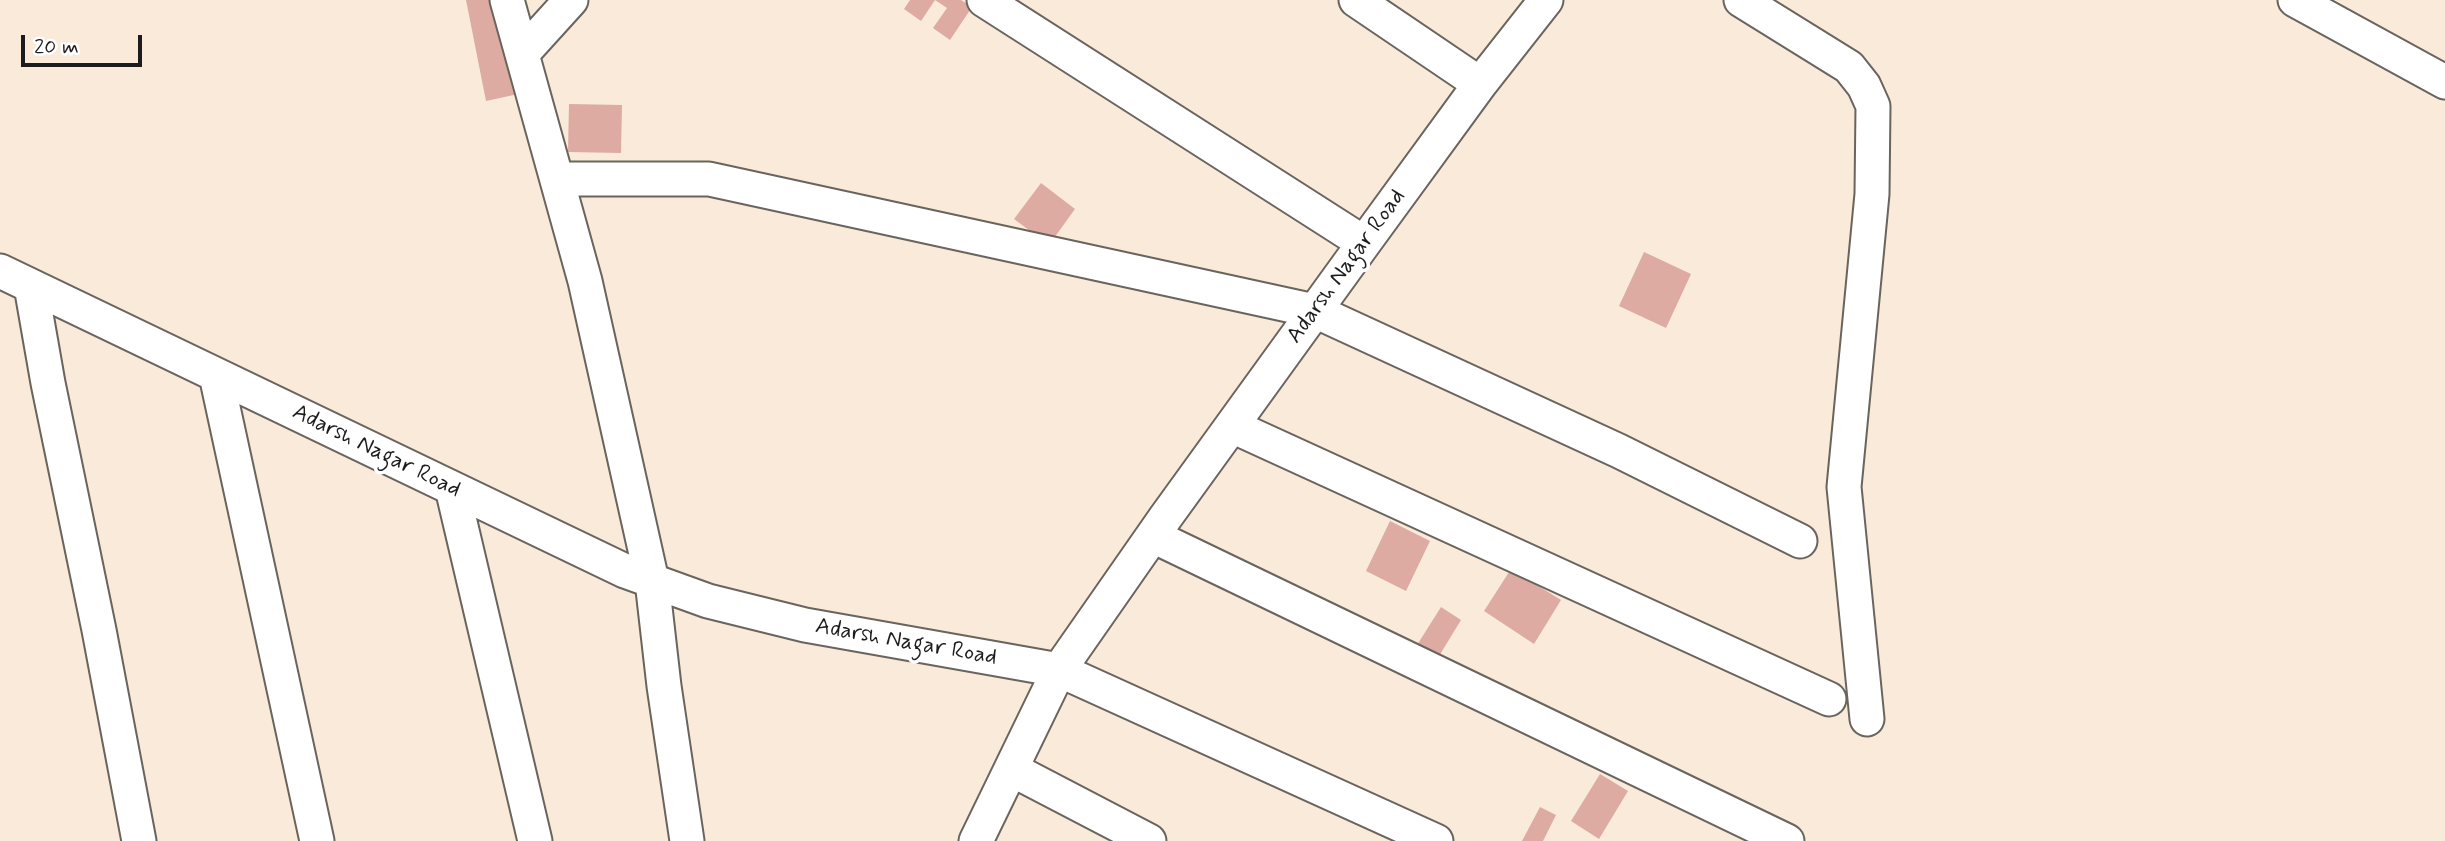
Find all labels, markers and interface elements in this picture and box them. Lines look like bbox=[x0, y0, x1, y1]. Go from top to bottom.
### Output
scale bar bbox=[24, 21, 145, 65]
text: 20 m bbox=[34, 33, 79, 61]
street label: Adarsh Nagar Road bbox=[1282, 184, 1412, 350]
street label: Adarsh Nagar Road bbox=[287, 399, 465, 505]
street label: Adarsh Nagar Road bbox=[813, 613, 999, 673]

